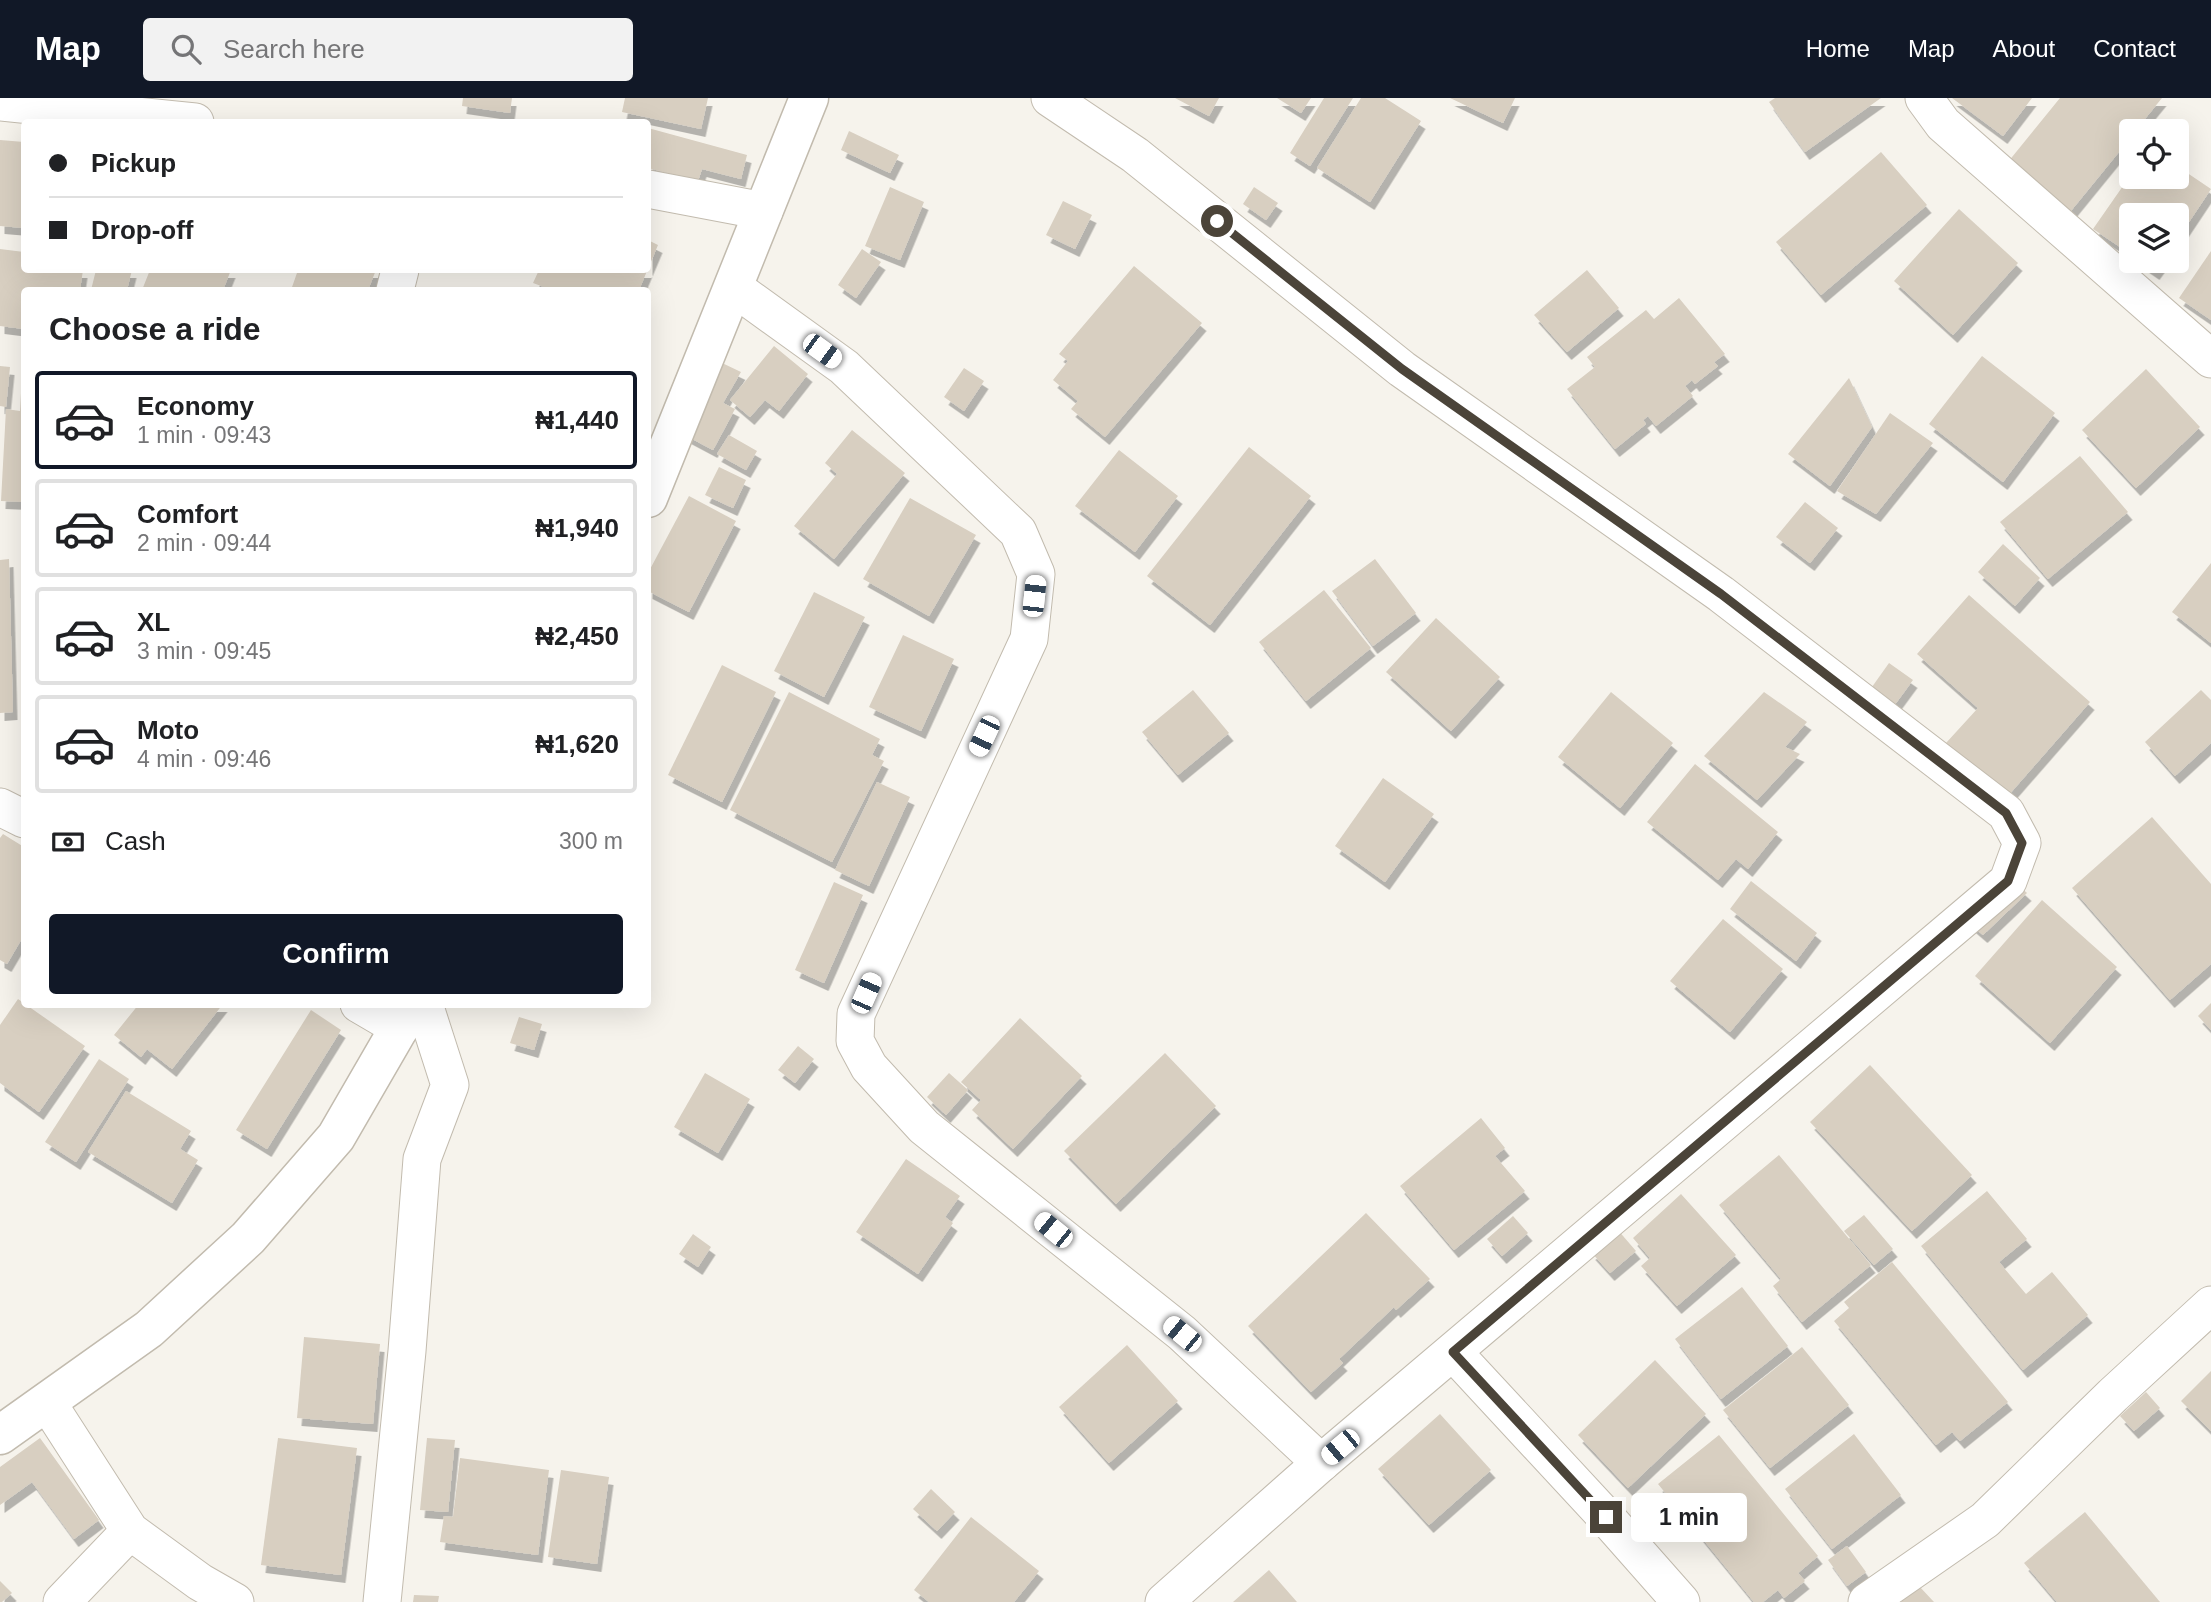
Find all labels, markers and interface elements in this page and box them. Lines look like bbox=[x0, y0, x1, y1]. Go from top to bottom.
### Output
search box bbox=[143, 18, 633, 81]
text: Map bbox=[35, 30, 101, 67]
icon: search bbox=[167, 30, 205, 68]
text: Search here bbox=[223, 34, 365, 64]
text: Home bbox=[1806, 35, 1870, 62]
text: Map bbox=[1908, 35, 1955, 62]
text: About bbox=[1993, 35, 2055, 62]
text: Contact bbox=[2093, 35, 2176, 62]
map controls bbox=[2119, 119, 2189, 273]
button: locate bbox=[2119, 119, 2189, 189]
text: Pickup bbox=[91, 148, 176, 178]
button: layers bbox=[2119, 203, 2189, 273]
route start bbox=[1201, 205, 1233, 237]
text: Drop-off bbox=[91, 215, 194, 245]
text: Choose a ride bbox=[49, 311, 261, 347]
car bbox=[799, 330, 846, 372]
icon: car bbox=[53, 389, 116, 452]
text: Economy bbox=[137, 391, 254, 421]
text: ₦1,440 bbox=[535, 405, 619, 435]
text: 1 min · 09:43 bbox=[137, 422, 271, 448]
icon: car bbox=[53, 497, 116, 560]
text: Comfort bbox=[137, 499, 238, 529]
text: ₦1,940 bbox=[535, 513, 619, 543]
text: 2 min · 09:44 bbox=[137, 530, 271, 556]
car bbox=[1022, 574, 1047, 618]
icon: car bbox=[53, 605, 116, 668]
text: XL bbox=[137, 607, 170, 637]
text: ₦2,450 bbox=[535, 621, 619, 651]
text: 3 min · 09:45 bbox=[137, 638, 271, 664]
icon: car bbox=[53, 713, 116, 776]
car bbox=[966, 713, 1003, 759]
text: Moto bbox=[137, 715, 199, 745]
text: ₦1,620 bbox=[535, 729, 619, 759]
text: 4 min · 09:46 bbox=[137, 746, 271, 772]
icon: cash bbox=[49, 823, 87, 861]
text: Cash bbox=[105, 826, 166, 856]
text: 300 m bbox=[559, 828, 623, 854]
button: Confirm bbox=[49, 914, 623, 994]
car bbox=[848, 970, 885, 1016]
car bbox=[1031, 1209, 1076, 1251]
car bbox=[1160, 1313, 1205, 1355]
car bbox=[1318, 1425, 1363, 1469]
callout: 1 min bbox=[1630, 1492, 1746, 1542]
route end bbox=[1590, 1501, 1622, 1533]
text: 1 min bbox=[1659, 1504, 1719, 1530]

